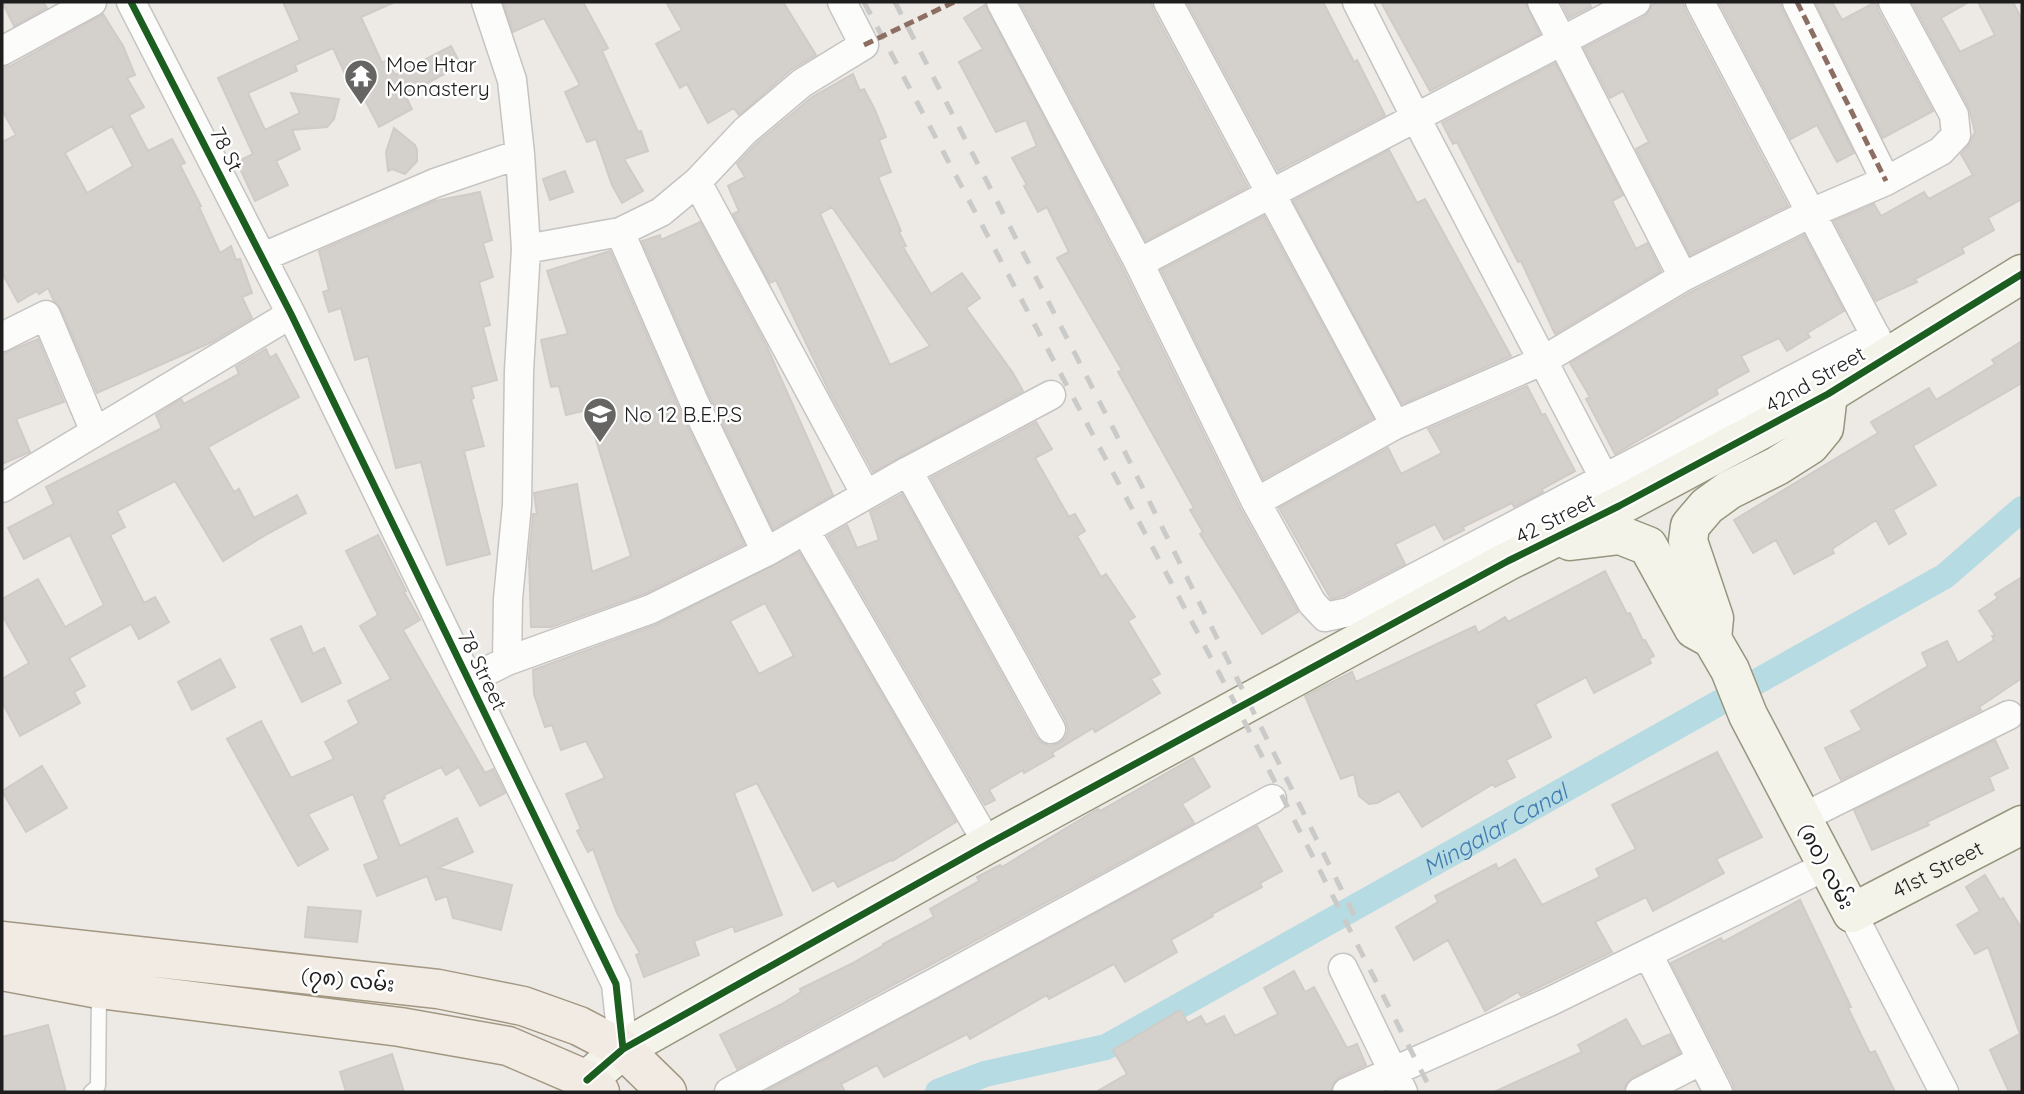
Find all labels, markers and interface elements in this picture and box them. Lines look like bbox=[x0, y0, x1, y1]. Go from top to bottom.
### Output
place label: Moe Htar Monastery bbox=[386, 51, 490, 101]
temple icon: Moe Htar Monastery bbox=[342, 57, 380, 106]
street label: 78 St bbox=[205, 122, 249, 176]
street label: 42nd Street bbox=[1761, 340, 1869, 418]
school or university icon: No 12 B.E.P.S bbox=[581, 395, 619, 444]
place label: No 12 B.E.P.S bbox=[624, 401, 742, 427]
street label: 42 Street bbox=[1511, 487, 1599, 549]
street label: 78 Street bbox=[453, 626, 513, 714]
water label: Mingalar Canal bbox=[1417, 775, 1574, 881]
street label: (၈၀) လမ်း bbox=[1793, 817, 1862, 914]
street label: 41st Street bbox=[1887, 835, 1987, 903]
street label: (၇၈) လမ်း bbox=[299, 959, 396, 1002]

